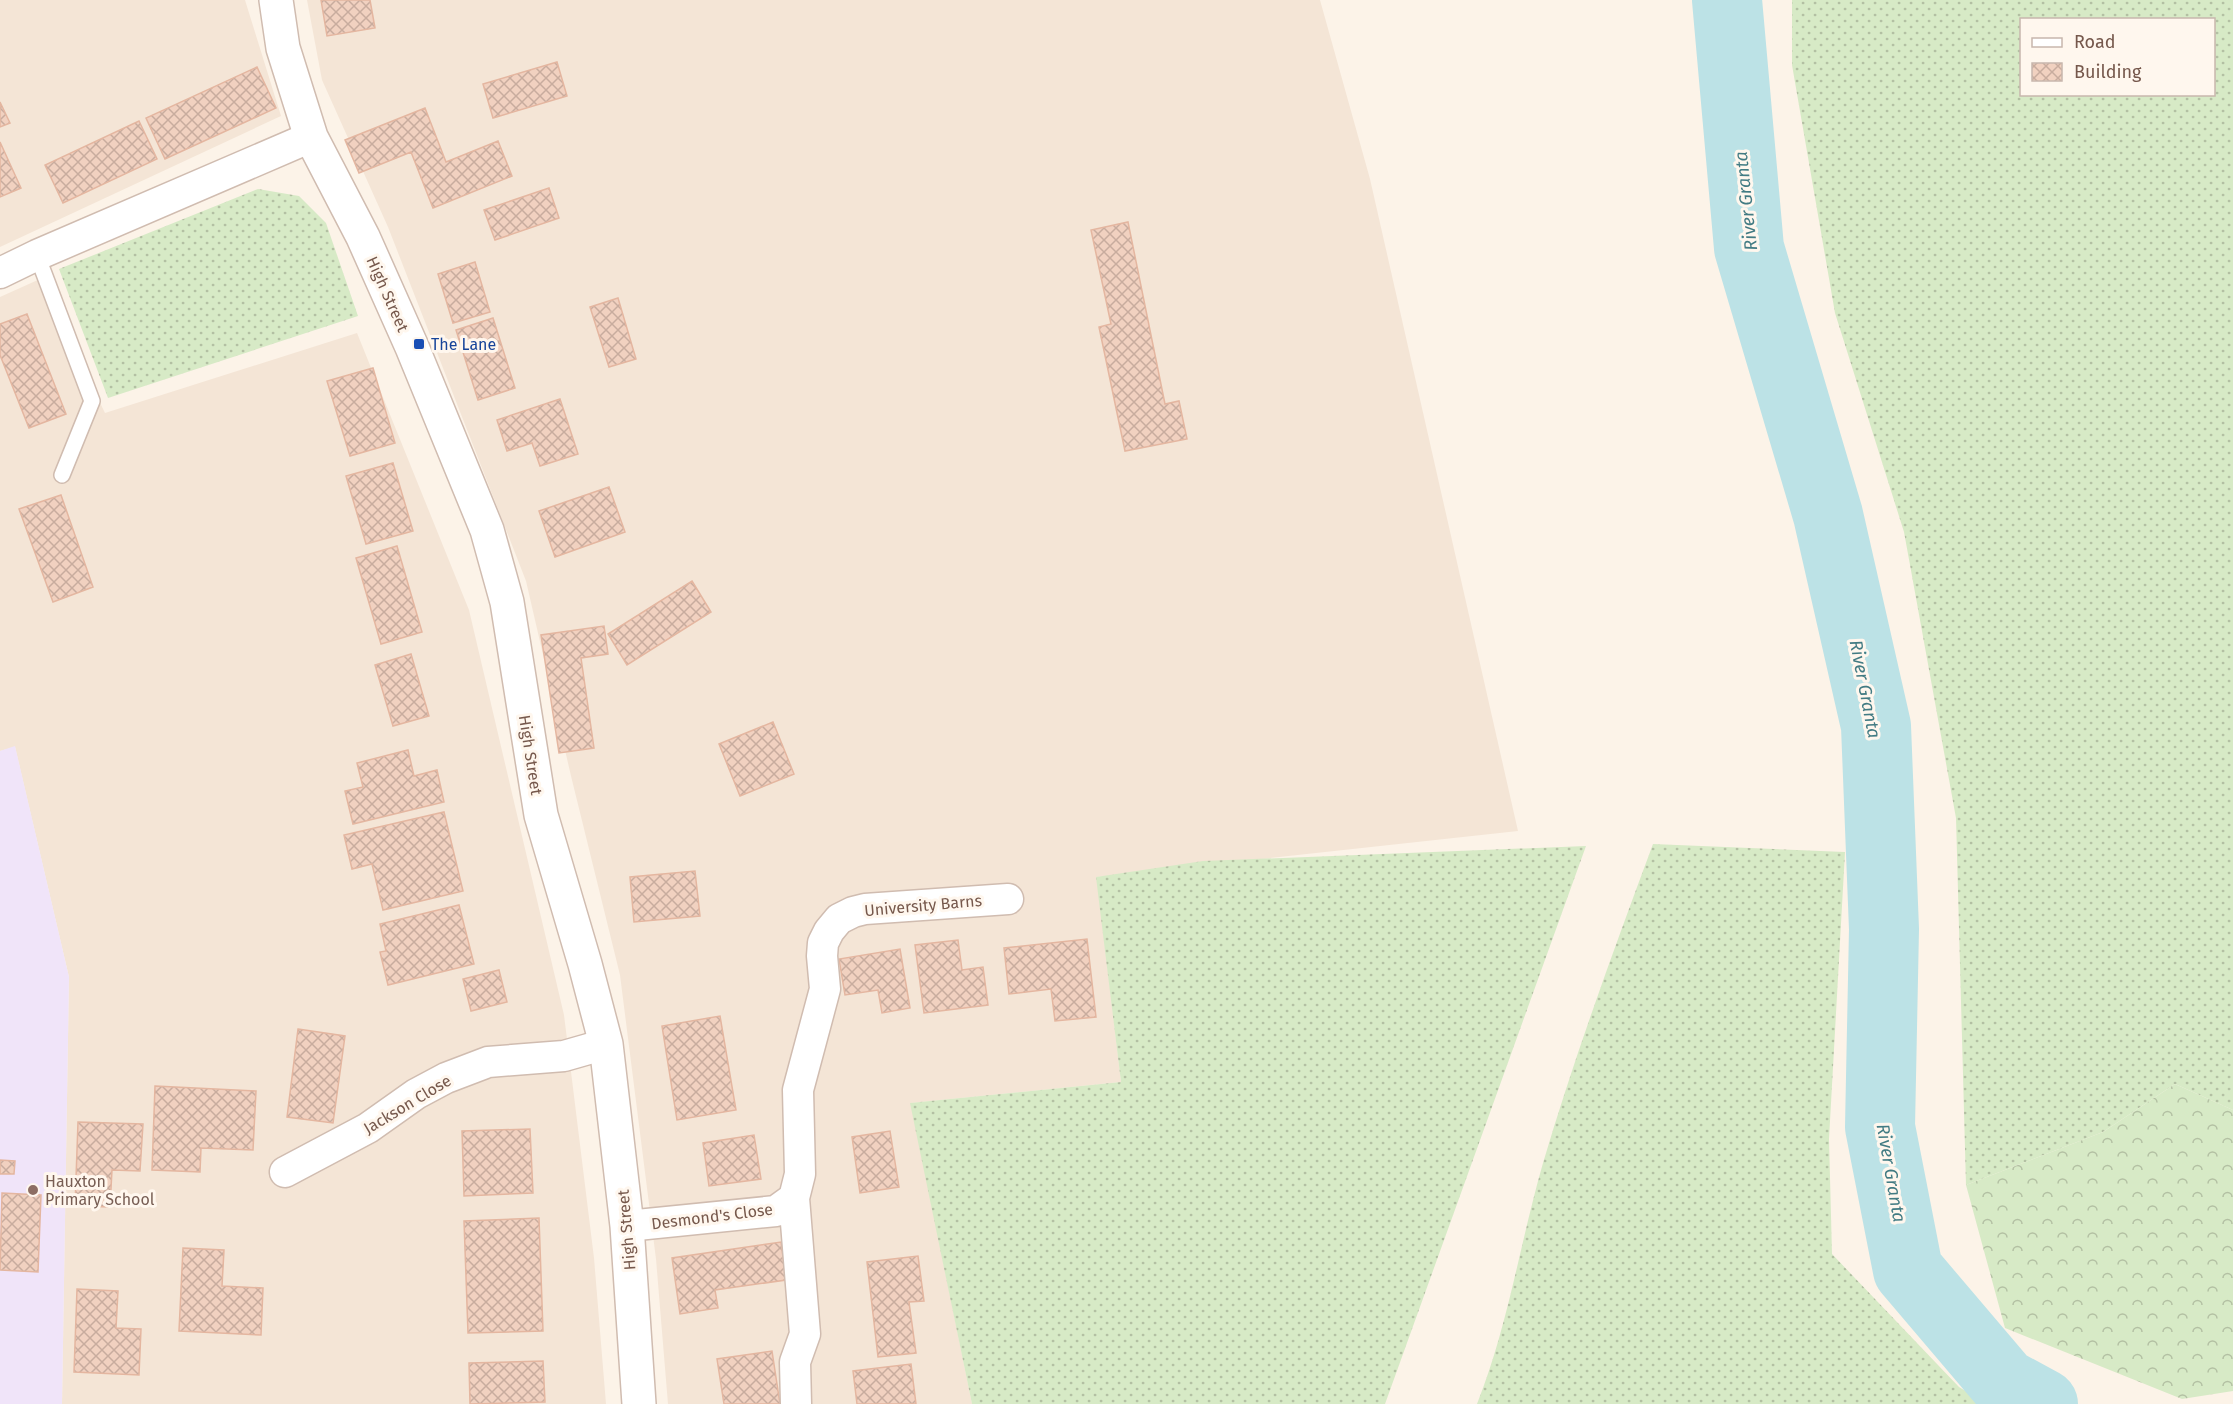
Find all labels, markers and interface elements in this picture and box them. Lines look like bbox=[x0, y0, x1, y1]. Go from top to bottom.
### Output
legend bbox=[2020, 18, 2215, 96]
text: Road bbox=[2074, 31, 2116, 53]
text: Building bbox=[2074, 61, 2142, 83]
water label: River Granta bbox=[1730, 150, 1762, 252]
street label: High Street bbox=[362, 253, 413, 335]
place label: The Lane bbox=[431, 335, 496, 354]
marker: The Lane bbox=[412, 337, 426, 351]
water label: River Granta bbox=[1845, 638, 1885, 740]
street label: High Street bbox=[515, 714, 546, 797]
street label: University Barns bbox=[863, 891, 983, 920]
street label: Jackson Close bbox=[360, 1071, 454, 1138]
water label: River Granta bbox=[1871, 1122, 1911, 1224]
place label: Hauxton Primary School bbox=[45, 1172, 155, 1209]
marker: Hauxton Primary School bbox=[26, 1183, 40, 1197]
street label: High Street bbox=[613, 1189, 639, 1271]
street label: Desmond's Close bbox=[650, 1200, 774, 1233]

